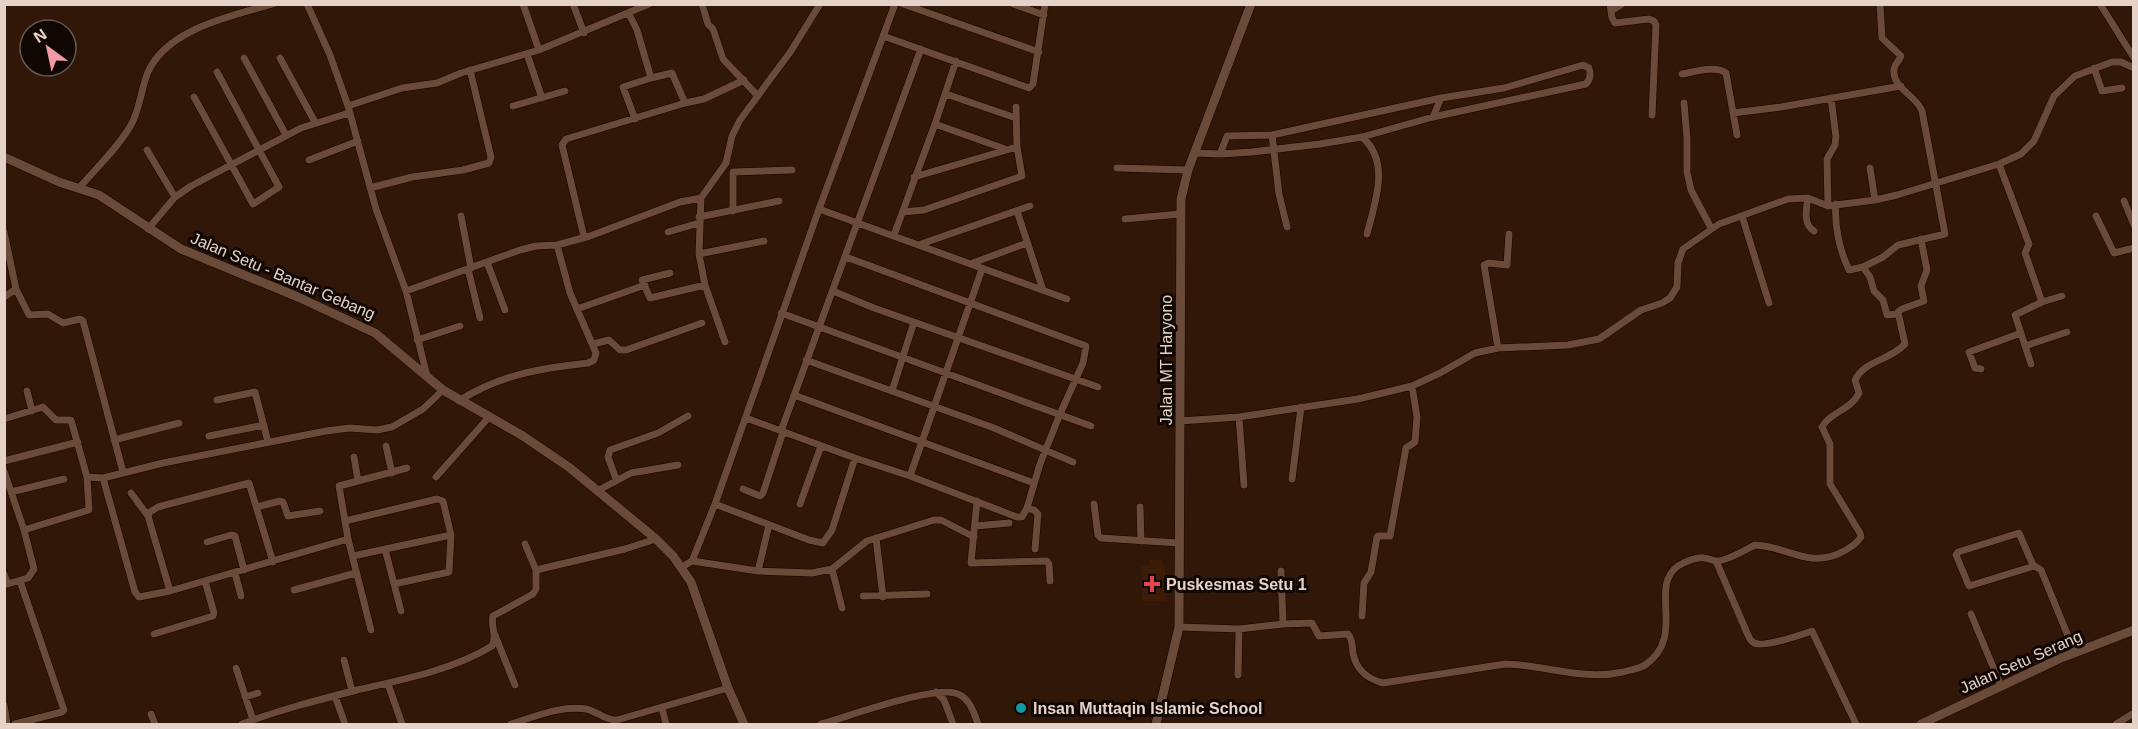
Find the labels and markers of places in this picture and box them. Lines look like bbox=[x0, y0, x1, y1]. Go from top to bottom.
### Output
marker: Puskesmas Setu 1 bbox=[1143, 575, 1161, 593]
place label: Puskesmas Setu 1 bbox=[1166, 576, 1307, 593]
place label: Insan Muttaqin Islamic School bbox=[1033, 700, 1262, 717]
marker: Insan Muttaqin Islamic School bbox=[1014, 701, 1028, 715]

